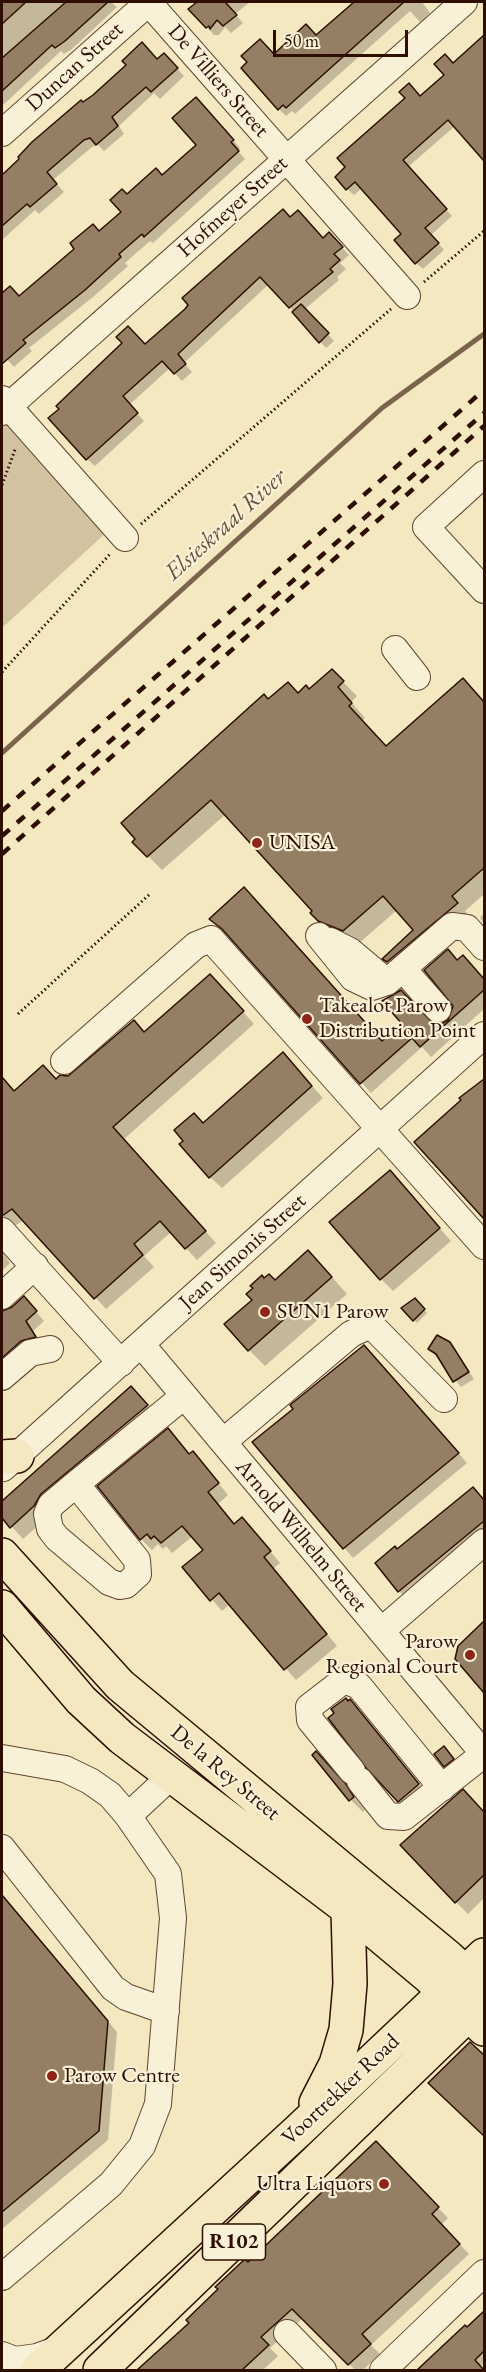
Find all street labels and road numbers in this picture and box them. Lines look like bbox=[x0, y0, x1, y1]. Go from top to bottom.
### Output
street label: Duncan Street bbox=[21, 17, 129, 117]
street label: De Villiers Street bbox=[162, 19, 274, 143]
street label: Hofmeyer Street bbox=[172, 151, 294, 263]
street label: Jean Simonis Street bbox=[174, 1188, 312, 1316]
street label: Arnold Wilhelm Street bbox=[230, 1454, 372, 1618]
street label: De la Rey Street bbox=[165, 1720, 285, 1826]
street label: Voortrekker Road bbox=[277, 2029, 405, 2151]
road number: R102 bbox=[202, 2224, 266, 2260]

